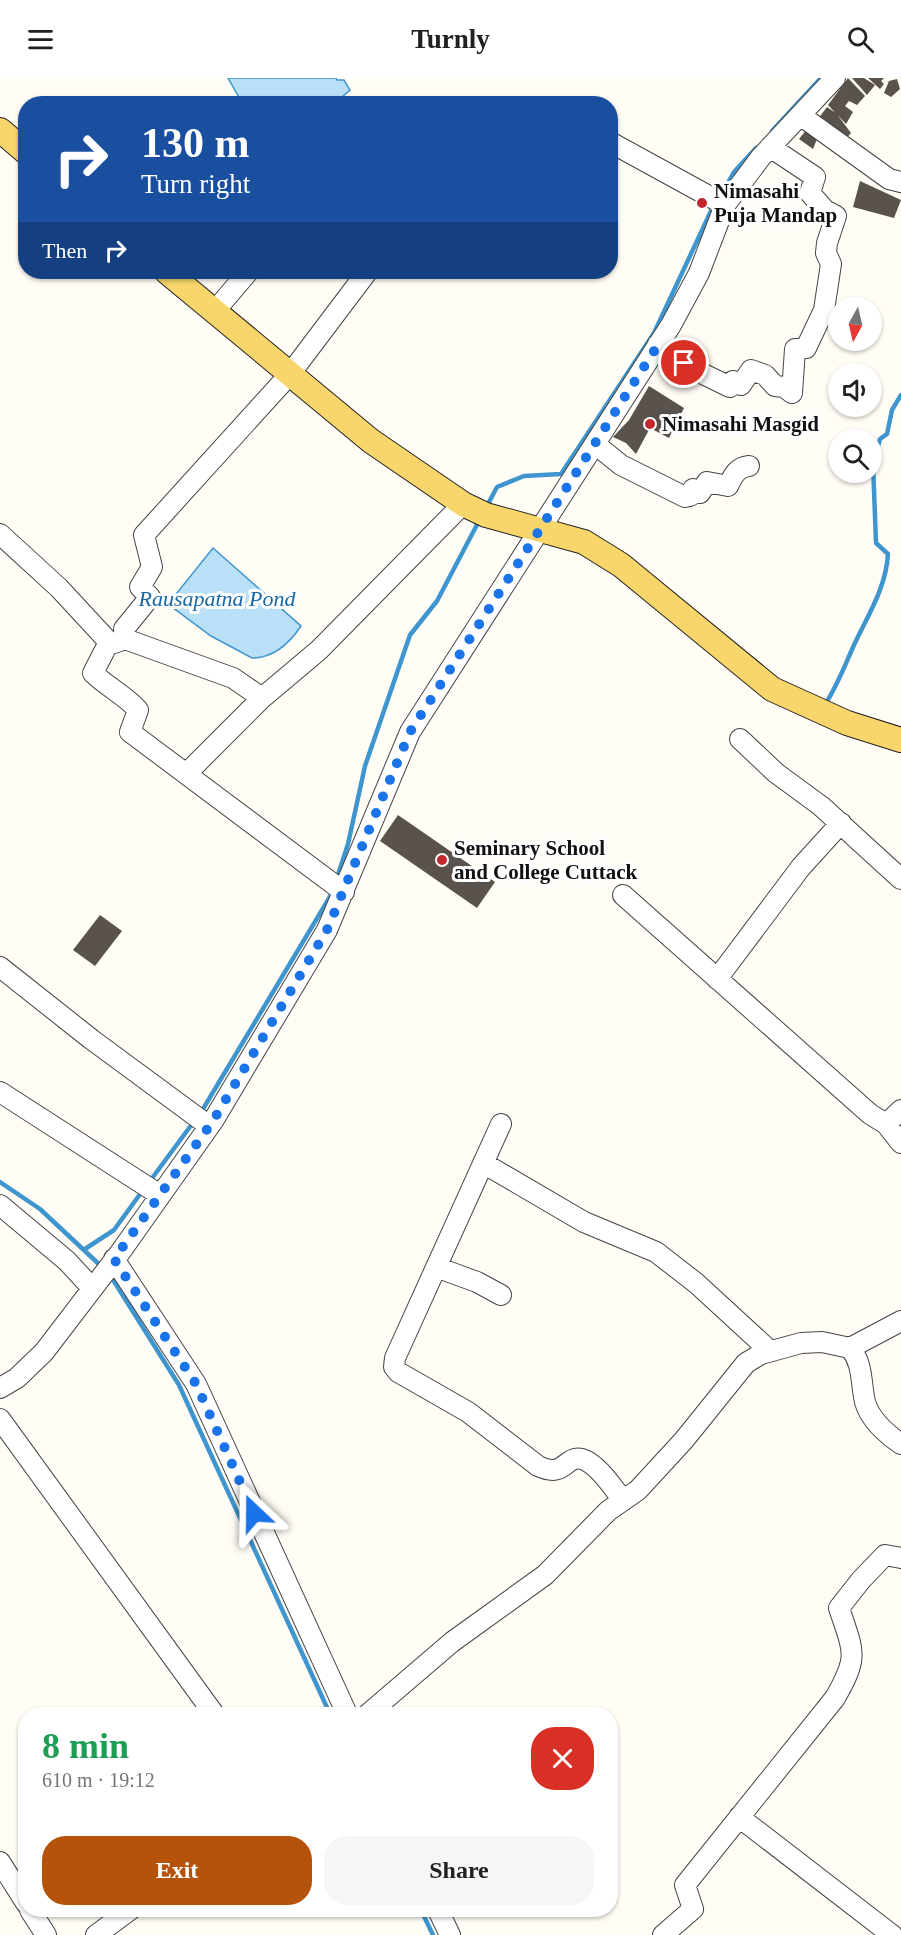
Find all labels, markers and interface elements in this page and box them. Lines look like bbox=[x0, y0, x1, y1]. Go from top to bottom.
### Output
icon: menu bbox=[24, 23, 57, 56]
icon: search bbox=[844, 23, 877, 56]
text: Turnly bbox=[411, 24, 490, 54]
icon: right bbox=[42, 120, 120, 198]
text: 130 m bbox=[141, 120, 250, 166]
text: Turn right bbox=[141, 169, 250, 199]
place label: Nimasahi Puja Mandap bbox=[714, 179, 837, 227]
marker: Nimasahi Puja Mandap bbox=[695, 196, 709, 210]
icon: right bbox=[99, 234, 132, 267]
text: Then bbox=[42, 238, 87, 263]
north arrow bbox=[828, 297, 882, 351]
map controls bbox=[828, 297, 882, 483]
pin bbox=[658, 337, 709, 388]
icon: arrive bbox=[667, 346, 700, 379]
button: sound bbox=[828, 363, 882, 417]
place label: Nimasahi Masgid bbox=[662, 412, 819, 436]
marker: Nimasahi Masgid bbox=[643, 417, 657, 431]
button: search bbox=[828, 429, 882, 483]
water label: Rausapatna Pond bbox=[137, 586, 297, 611]
place label: Seminary School and College Cuttack bbox=[454, 836, 637, 884]
marker: Seminary School and College Cuttack bbox=[435, 853, 449, 867]
position arrow bbox=[222, 1481, 286, 1545]
text: 8 min bbox=[42, 1726, 129, 1766]
button: close bbox=[531, 1727, 594, 1790]
text: 610 m · 19:12 bbox=[42, 1769, 155, 1791]
button: Exit bbox=[42, 1836, 312, 1905]
button: Share bbox=[324, 1836, 594, 1905]

